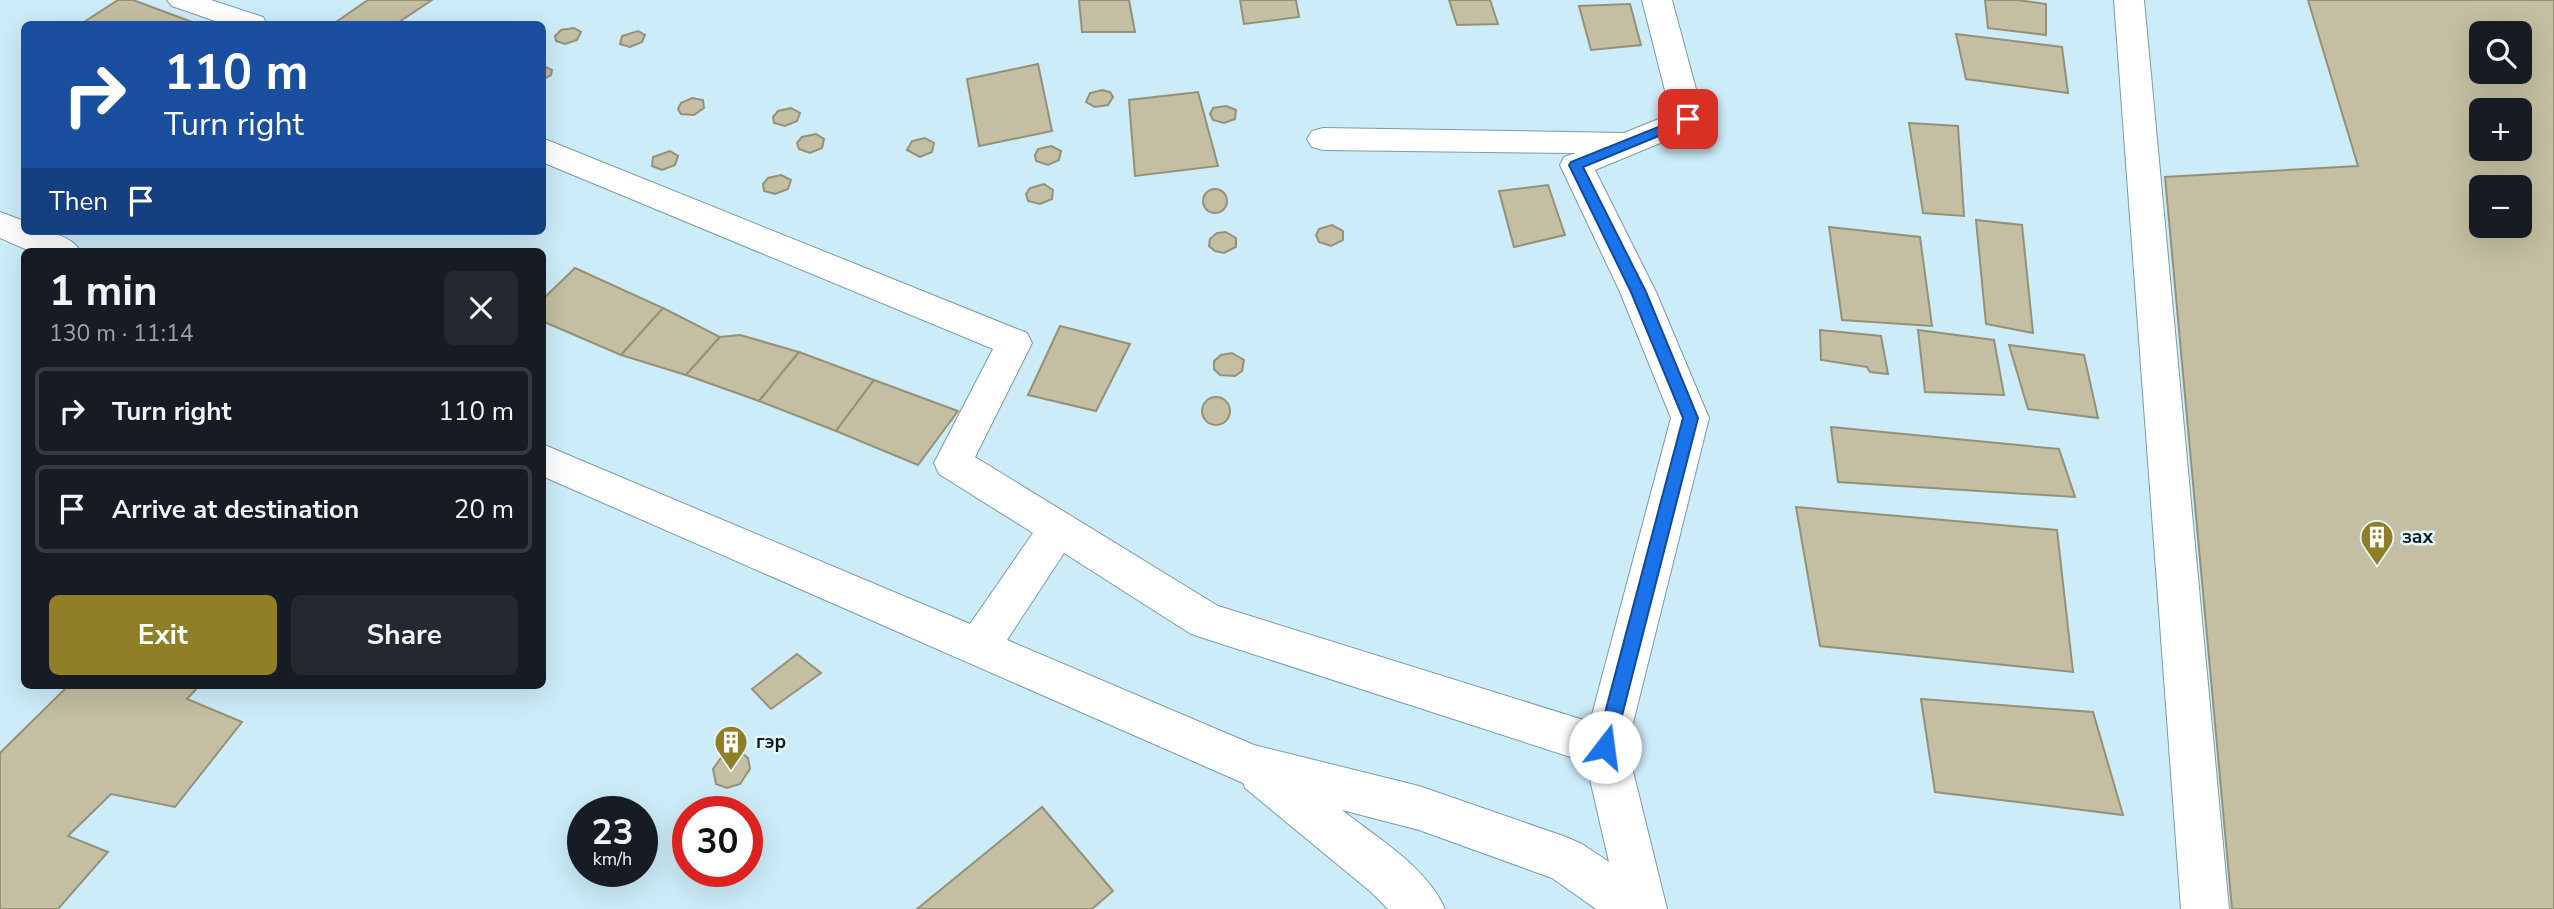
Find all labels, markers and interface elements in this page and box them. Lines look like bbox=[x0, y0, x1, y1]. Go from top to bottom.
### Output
map controls bbox=[2469, 21, 2532, 238]
button: search bbox=[2469, 21, 2532, 84]
text: 110 m bbox=[164, 39, 308, 106]
icon: right bbox=[49, 49, 140, 140]
pin bbox=[1658, 89, 1718, 149]
button: + bbox=[2469, 98, 2532, 161]
icon: arrive bbox=[1669, 100, 1707, 138]
text: Turn right bbox=[164, 103, 304, 146]
button: − bbox=[2469, 175, 2532, 238]
icon: arrive bbox=[122, 182, 160, 220]
text: Then bbox=[49, 184, 108, 219]
text: 1 min bbox=[49, 263, 158, 320]
button: close bbox=[444, 271, 518, 345]
text: 130 m · 11:14 bbox=[49, 318, 194, 349]
icon: right bbox=[53, 392, 91, 430]
text: Turn right bbox=[112, 394, 231, 429]
text: 110 m bbox=[438, 394, 514, 429]
icon: arrive bbox=[53, 490, 91, 528]
text: Arrive at destination bbox=[112, 492, 359, 527]
text: 20 m bbox=[454, 492, 514, 527]
building icon: зах bbox=[2358, 518, 2396, 567]
place label: зах bbox=[2402, 524, 2434, 550]
button: Exit bbox=[49, 595, 277, 675]
button: Share bbox=[291, 595, 518, 675]
position arrow bbox=[1568, 710, 1642, 784]
building icon: гэр bbox=[712, 723, 750, 772]
place label: гэр bbox=[756, 729, 786, 755]
speed limit sign: 30 bbox=[672, 796, 763, 887]
text: 23 bbox=[591, 809, 634, 856]
text: km/h bbox=[593, 847, 632, 871]

